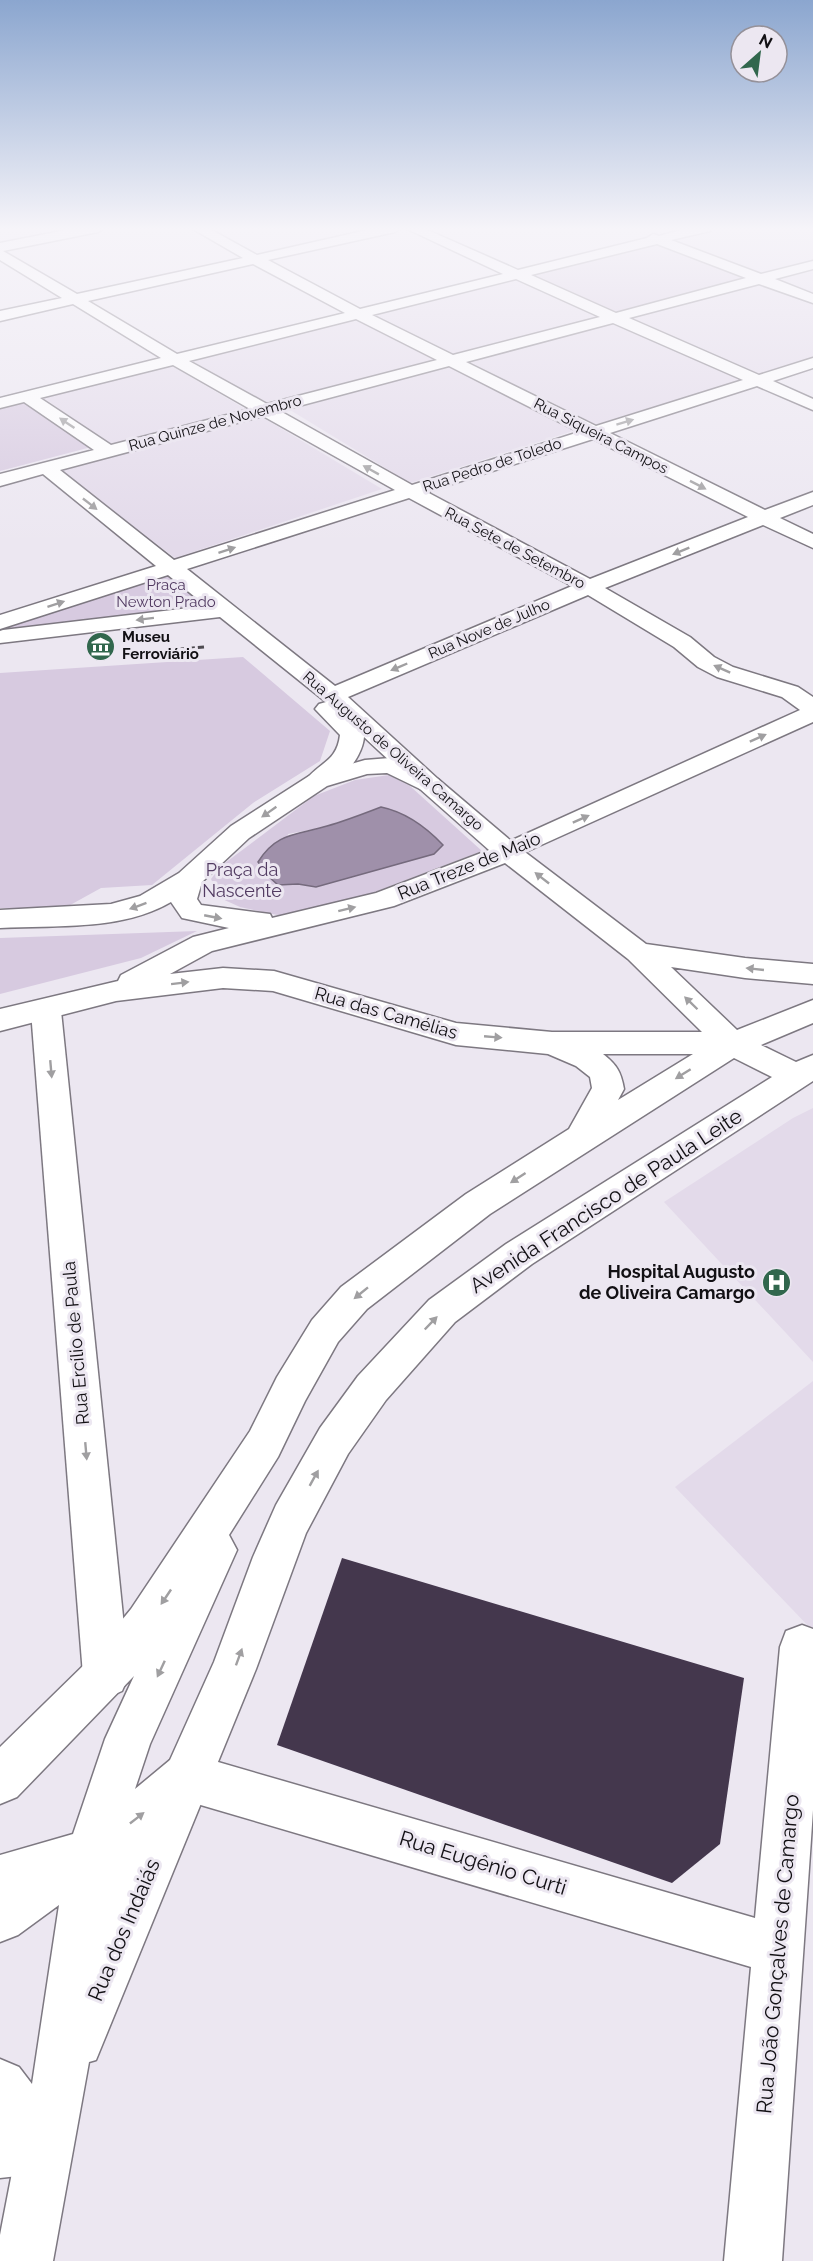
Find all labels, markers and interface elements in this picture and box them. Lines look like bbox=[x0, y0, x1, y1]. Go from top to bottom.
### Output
north arrow bbox=[729, 24, 789, 84]
text: N bbox=[756, 30, 776, 52]
street label: Rua Quinze de Novembro bbox=[127, 391, 303, 455]
street label: Rua Siqueira Campos bbox=[531, 394, 671, 478]
one-way arrow bbox=[616, 417, 634, 426]
one-way arrow bbox=[59, 418, 75, 429]
street label: Rua Pedro de Toledo bbox=[420, 434, 564, 496]
one-way arrow bbox=[363, 465, 380, 475]
one-way arrow bbox=[689, 479, 707, 489]
one-way arrow bbox=[83, 497, 98, 509]
street label: Rua Sete de Setembro bbox=[442, 503, 588, 593]
one-way arrow bbox=[218, 544, 236, 554]
one-way arrow bbox=[671, 546, 689, 556]
park label: Praça Newton Prado bbox=[116, 576, 216, 611]
street label: Rua Nove de Julho bbox=[425, 595, 553, 663]
one-way arrow bbox=[47, 599, 65, 609]
one-way arrow bbox=[136, 615, 155, 624]
place label: Museu Ferroviário bbox=[122, 628, 199, 663]
museum icon: Museu Ferroviário bbox=[85, 630, 117, 662]
one-way arrow bbox=[390, 662, 408, 672]
one-way arrow bbox=[713, 665, 730, 674]
street label: Rua Augusto de Oliveira Camargo bbox=[299, 668, 487, 834]
one-way arrow bbox=[750, 733, 768, 743]
one-way arrow bbox=[261, 806, 277, 818]
one-way arrow bbox=[572, 814, 589, 823]
street label: Rua Treze de Maio bbox=[394, 827, 544, 904]
park label: Praça da Nascente bbox=[202, 859, 282, 901]
one-way arrow bbox=[534, 871, 550, 884]
one-way arrow bbox=[128, 902, 146, 912]
one-way arrow bbox=[338, 903, 356, 913]
one-way arrow bbox=[204, 913, 223, 922]
one-way arrow bbox=[745, 964, 764, 974]
one-way arrow bbox=[171, 979, 190, 988]
street label: Rua das Camélias bbox=[312, 982, 460, 1043]
one-way arrow bbox=[684, 996, 699, 1010]
one-way arrow bbox=[484, 1032, 503, 1042]
one-way arrow bbox=[46, 1059, 56, 1078]
one-way arrow bbox=[675, 1069, 692, 1080]
street label: Avenida Francisco de Paula Leite bbox=[465, 1103, 747, 1298]
one-way arrow bbox=[510, 1172, 526, 1183]
street label: Rua Ercílio de Paula bbox=[58, 1260, 93, 1426]
place label: Hospital Augusto de Oliveira Camargo bbox=[579, 1261, 755, 1303]
hospital icon: Hospital Augusto de Oliveira Camargo bbox=[760, 1266, 792, 1298]
one-way arrow bbox=[354, 1286, 369, 1299]
one-way arrow bbox=[424, 1315, 438, 1330]
one-way arrow bbox=[81, 1442, 91, 1461]
one-way arrow bbox=[309, 1469, 319, 1486]
one-way arrow bbox=[160, 1589, 171, 1605]
one-way arrow bbox=[234, 1648, 244, 1666]
one-way arrow bbox=[157, 1661, 166, 1678]
street label: Rua João Gonçalves de Camargo bbox=[751, 1793, 804, 2115]
one-way arrow bbox=[130, 1813, 145, 1825]
street label: Rua Eugênio Curti bbox=[396, 1825, 570, 1900]
street label: Rua dos Indaiás bbox=[82, 1855, 165, 2005]

